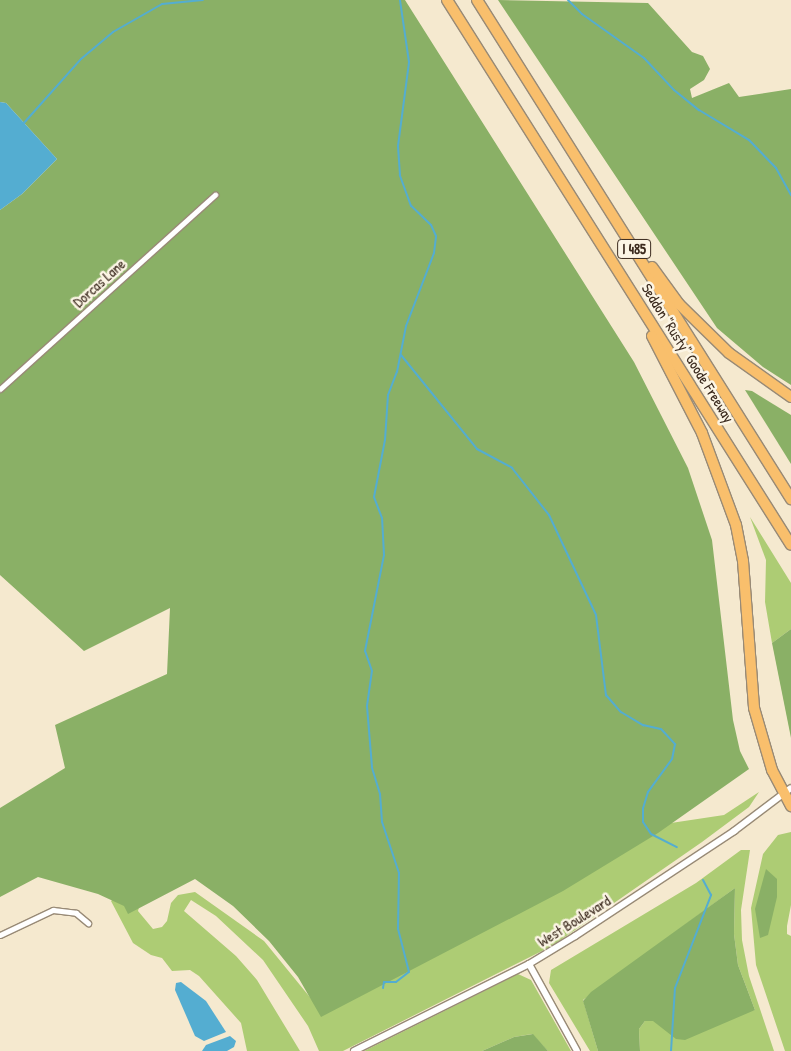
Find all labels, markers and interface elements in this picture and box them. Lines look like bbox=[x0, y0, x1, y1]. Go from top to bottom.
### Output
road number: I 485 bbox=[616, 238, 652, 260]
street label: Dorcas Lane bbox=[69, 255, 129, 311]
street label: Seddon "Rusty" Goode Freeway bbox=[638, 280, 738, 426]
street label: West Boulevard bbox=[534, 891, 614, 951]

